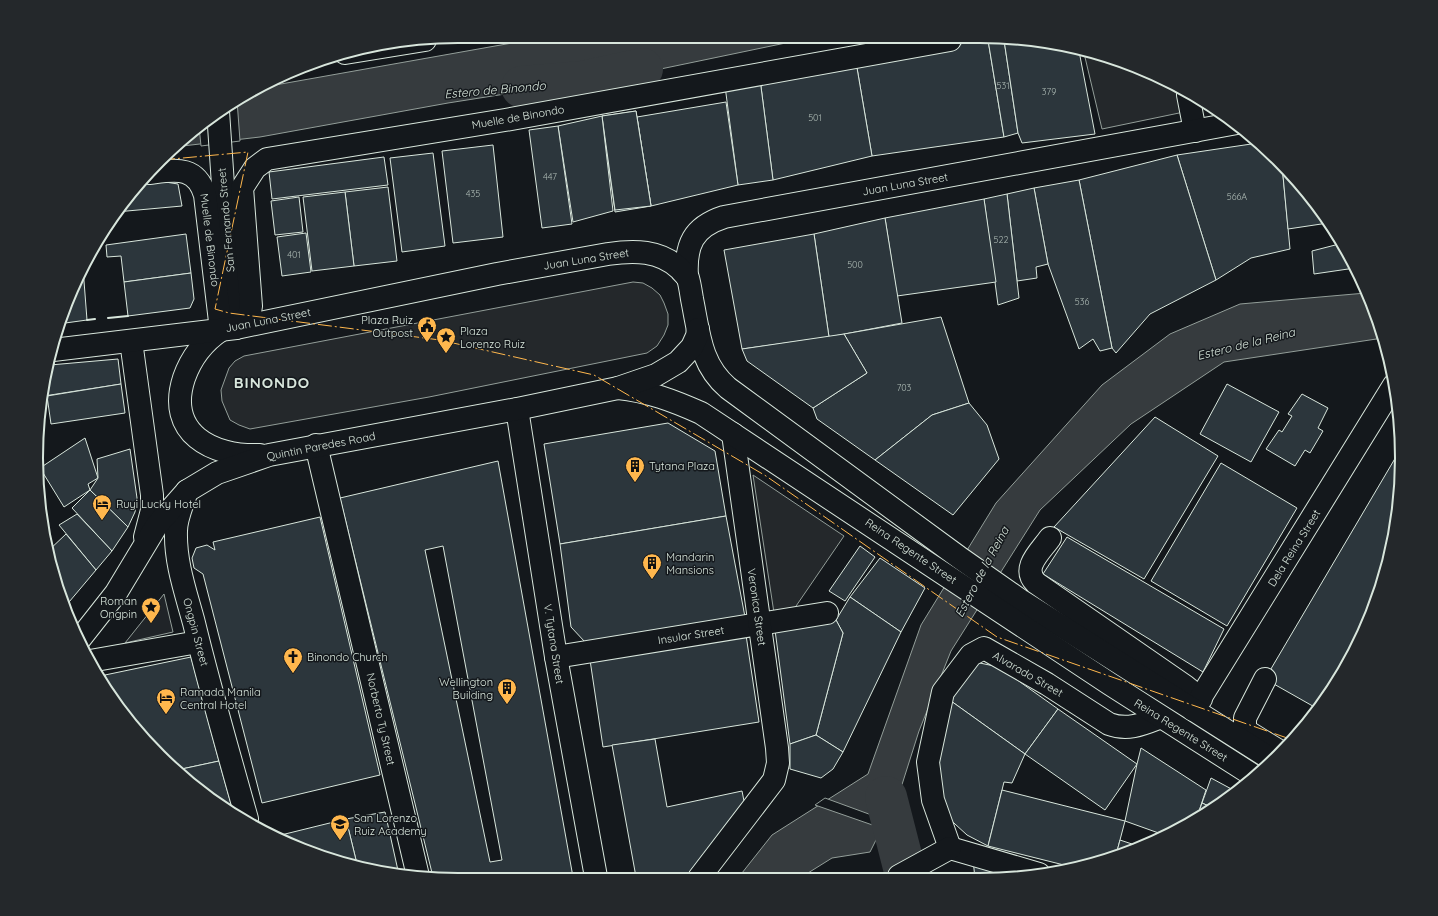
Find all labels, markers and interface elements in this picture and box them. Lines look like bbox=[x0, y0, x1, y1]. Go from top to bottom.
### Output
water label: Estero de Binondo bbox=[444, 78, 547, 101]
house number: 531 bbox=[997, 80, 1009, 91]
house number: 379 bbox=[1042, 86, 1056, 97]
street label: Muelle de Binondo bbox=[471, 102, 566, 132]
house number: 501 bbox=[808, 112, 822, 123]
street label: San Fernando Street bbox=[214, 167, 238, 273]
street label: Juan Luna Street bbox=[861, 170, 949, 198]
house number: 447 bbox=[543, 171, 557, 182]
house number: 435 bbox=[466, 188, 480, 199]
house number: 566A bbox=[1227, 191, 1247, 202]
street label: Muelle de Binondo bbox=[197, 193, 223, 288]
house number: 522 bbox=[994, 234, 1008, 245]
street label: Juan Luna Street bbox=[542, 245, 630, 273]
house number: 401 bbox=[287, 249, 301, 260]
house number: 500 bbox=[847, 259, 863, 270]
house number: 536 bbox=[1075, 296, 1089, 307]
street label: Juan Luna Street bbox=[224, 305, 312, 335]
place label: Plaza Ruiz Outpost bbox=[361, 313, 413, 340]
public building icon: Plaza Ruiz Outpost bbox=[416, 315, 438, 343]
place label: Plaza Lorenzo Ruiz bbox=[460, 324, 525, 351]
water label: Estero de la Reina bbox=[1195, 324, 1297, 363]
place icon: Plaza Lorenzo Ruiz bbox=[435, 326, 457, 354]
district label: BINONDO bbox=[234, 373, 310, 392]
house number: 703 bbox=[897, 382, 912, 393]
street label: Quintin Paredes Road bbox=[265, 429, 377, 463]
building icon: Tytana Plaza bbox=[624, 455, 646, 483]
place label: Tytana Plaza bbox=[649, 459, 715, 473]
hotel icon: Ruyi Lucky Hotel bbox=[91, 493, 113, 521]
place label: Ruyi Lucky Hotel bbox=[116, 497, 201, 511]
street label: Dela Reina Street bbox=[1265, 507, 1323, 589]
street label: Reina Regente Street bbox=[862, 515, 960, 587]
water label: Estero de la Reina bbox=[951, 523, 1012, 620]
place label: Mandarin Mansions bbox=[666, 550, 714, 577]
building icon: Mandarin Mansions bbox=[641, 552, 663, 580]
street label: Veronica Street bbox=[745, 567, 769, 647]
place label: Roman Ongpin bbox=[100, 594, 137, 621]
place icon: Roman Ongpin bbox=[140, 596, 162, 624]
street label: Ongpin Street bbox=[180, 596, 212, 668]
street label: V. Tytana Street bbox=[541, 603, 567, 685]
street label: Insular Street bbox=[657, 623, 725, 647]
church icon: Binondo Church bbox=[282, 646, 304, 674]
street label: Alvarado Street bbox=[990, 648, 1066, 700]
place label: Binondo Church bbox=[307, 650, 388, 664]
street label: Norberto Ty Street bbox=[364, 672, 398, 767]
place label: Wellington Building bbox=[439, 675, 493, 702]
building icon: Wellington Building bbox=[496, 677, 518, 705]
place label: Ramada Manila Central Hotel bbox=[180, 685, 261, 712]
hotel icon: Ramada Manila Central Hotel bbox=[155, 687, 177, 715]
street label: Reina Regente Street bbox=[1132, 696, 1231, 765]
place label: San Lorenzo Ruiz Academy bbox=[354, 811, 427, 838]
school or university icon: San Lorenzo Ruiz Academy bbox=[329, 813, 351, 841]

